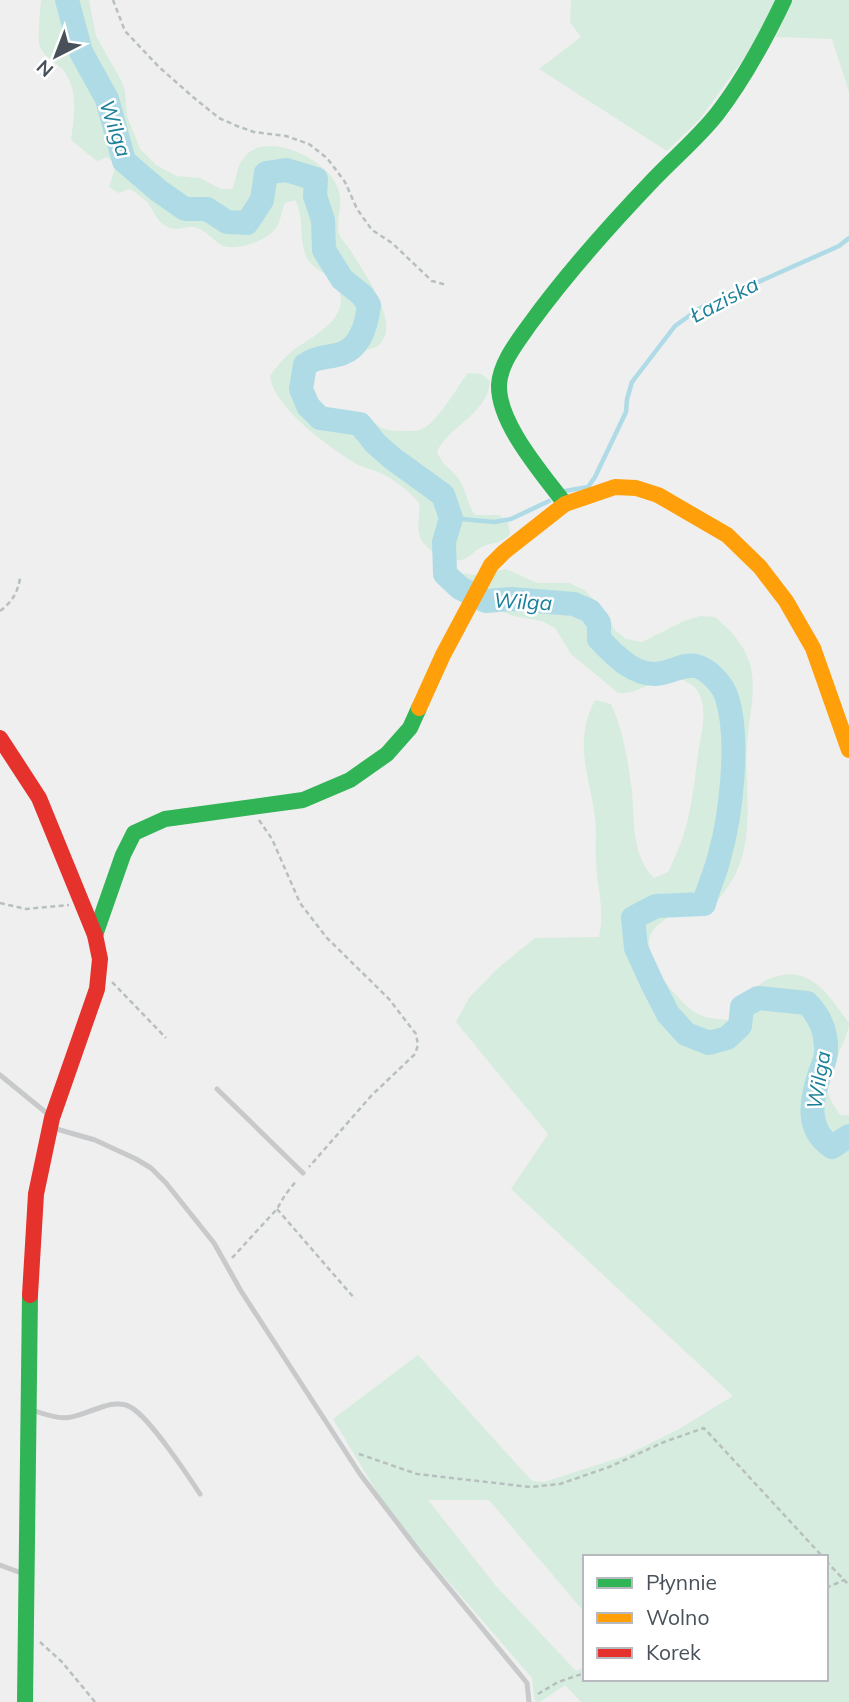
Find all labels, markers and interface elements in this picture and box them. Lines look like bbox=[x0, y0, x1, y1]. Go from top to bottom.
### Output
north arrow bbox=[21, 21, 91, 91]
text: N bbox=[31, 55, 58, 82]
water label: Wilga bbox=[94, 96, 138, 160]
water label: Łaziska bbox=[684, 270, 763, 328]
water label: Wilga bbox=[493, 586, 553, 616]
water label: Wilga bbox=[801, 1049, 835, 1111]
legend bbox=[583, 1555, 828, 1681]
text: Płynnie bbox=[646, 1569, 717, 1595]
text: Wolno bbox=[646, 1604, 709, 1630]
text: Korek bbox=[646, 1639, 701, 1665]

